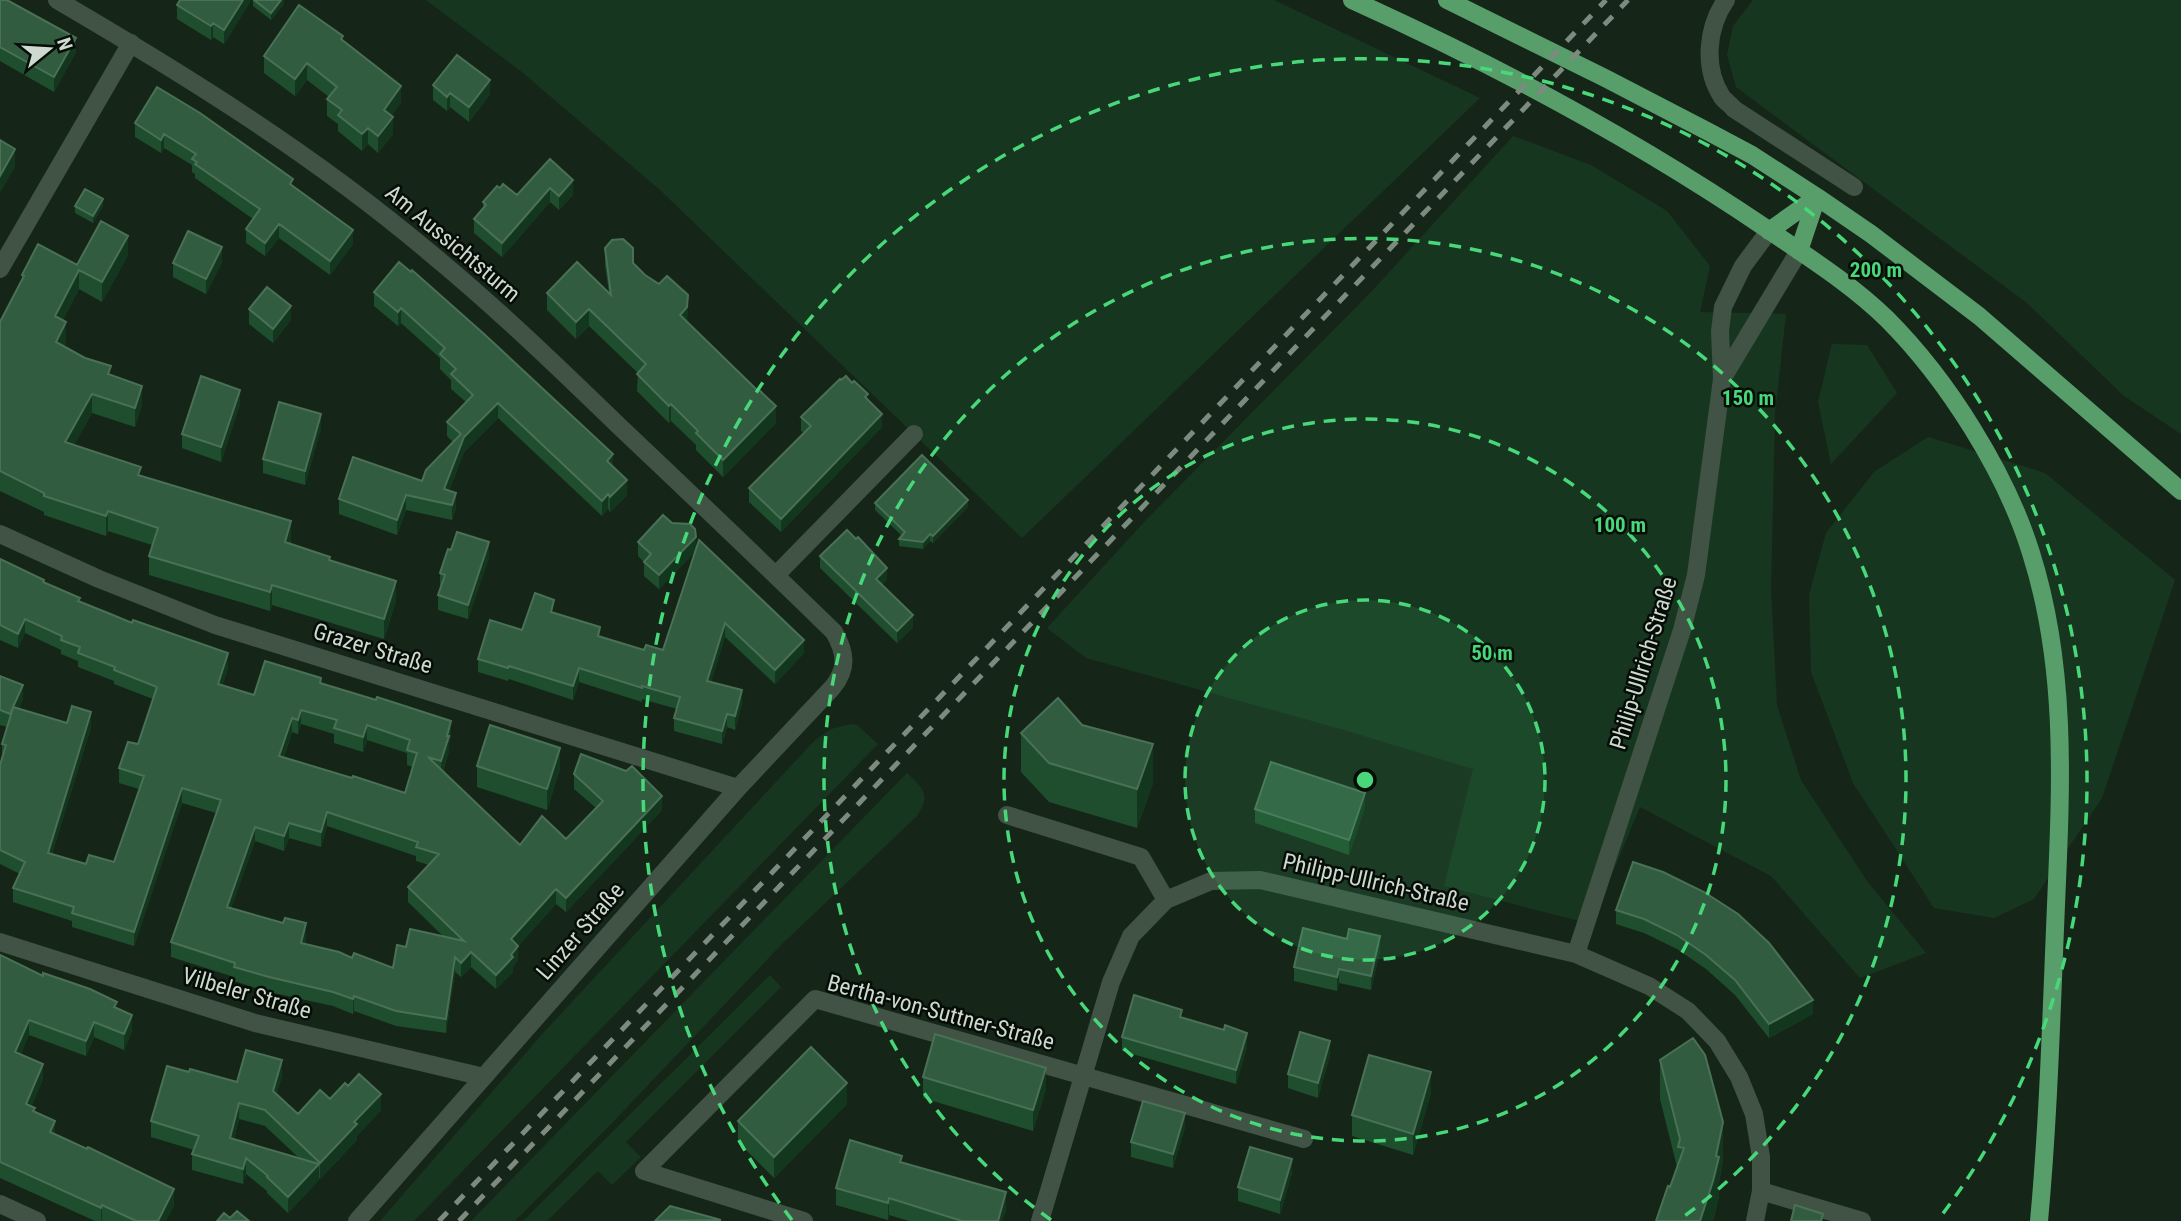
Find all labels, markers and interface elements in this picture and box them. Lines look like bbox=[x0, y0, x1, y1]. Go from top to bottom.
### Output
north arrow bbox=[14, 14, 84, 84]
text: N bbox=[52, 35, 77, 53]
street label: Am Aussichtsturm bbox=[380, 179, 526, 308]
text: 200 m bbox=[1850, 258, 1902, 282]
text: 150 m bbox=[1722, 386, 1774, 410]
text: 100 m bbox=[1594, 513, 1646, 537]
street label: Philip-Ullrich-Straße bbox=[1604, 574, 1683, 753]
street label: Grazer Straße bbox=[310, 618, 436, 679]
text: 50 m bbox=[1471, 641, 1513, 665]
centre of rings bbox=[1353, 768, 1377, 792]
street label: Philipp-Ullrich-Straße bbox=[1280, 848, 1472, 917]
street label: Linzer Straße bbox=[531, 877, 630, 985]
street label: Vilbeler Straße bbox=[179, 962, 315, 1025]
street label: Bertha-von-Suttner-Straße bbox=[824, 969, 1057, 1056]

